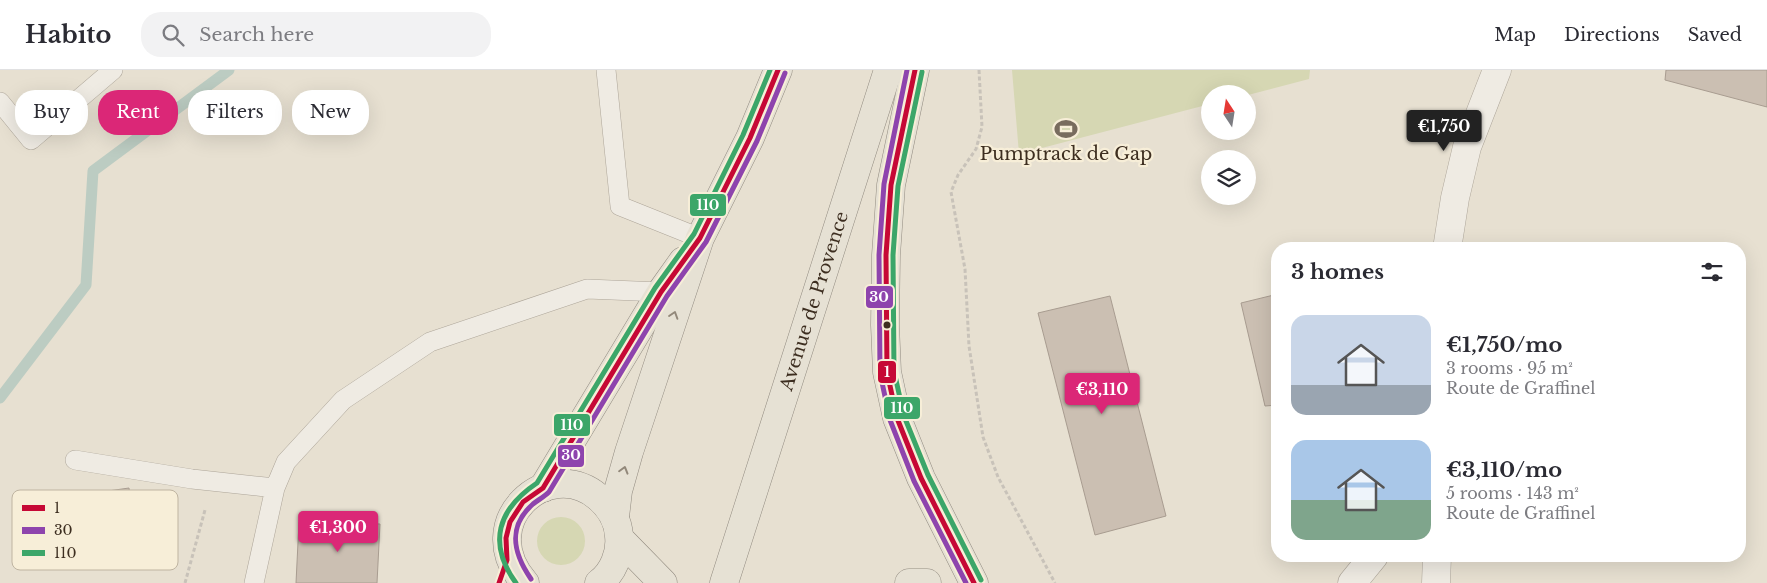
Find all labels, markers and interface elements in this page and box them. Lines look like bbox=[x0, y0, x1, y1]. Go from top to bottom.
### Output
search box bbox=[141, 12, 491, 57]
text: Habito bbox=[25, 20, 111, 49]
icon: search bbox=[159, 21, 187, 49]
text: Search here bbox=[199, 23, 314, 46]
text: Map bbox=[1494, 24, 1536, 46]
text: Directions bbox=[1564, 24, 1660, 46]
text: Saved bbox=[1688, 24, 1742, 46]
north arrow bbox=[1201, 85, 1256, 140]
map controls bbox=[1201, 85, 1256, 205]
chip: Buy bbox=[15, 90, 88, 135]
chip: Rent bbox=[98, 90, 178, 135]
chip: Filters bbox=[188, 90, 282, 135]
chip: New bbox=[292, 90, 369, 135]
pin: €1,750 bbox=[1403, 109, 1485, 152]
sports icon: Pumptrack de Gap bbox=[1053, 116, 1079, 142]
text: €1,750 bbox=[1418, 116, 1470, 136]
place label: Pumptrack de Gap bbox=[980, 143, 1152, 165]
button: layers bbox=[1201, 150, 1256, 205]
line badge: 110 bbox=[689, 193, 727, 217]
text: 110 bbox=[697, 196, 719, 214]
street label: Avenue de Provence bbox=[775, 209, 853, 394]
icon: filters bbox=[1698, 258, 1726, 286]
text: 3 homes bbox=[1291, 259, 1384, 285]
line badge: 30 bbox=[865, 285, 894, 309]
text: 30 bbox=[869, 288, 889, 306]
one-way arrow bbox=[669, 312, 679, 320]
unlabelled marker bbox=[882, 320, 892, 330]
text: €1,750/mo bbox=[1446, 332, 1562, 358]
icon: home bbox=[1331, 335, 1391, 395]
text: 3 rooms · 95 m² bbox=[1446, 358, 1573, 378]
line badge: 1 bbox=[877, 360, 897, 384]
text: 1 bbox=[884, 363, 890, 381]
pin: €3,110 bbox=[1061, 372, 1143, 415]
text: Route de Graffinel bbox=[1446, 378, 1595, 398]
text: €3,110 bbox=[1076, 379, 1128, 399]
line badge: 110 bbox=[883, 396, 921, 420]
text: 110 bbox=[891, 399, 913, 417]
line badge: 110 bbox=[553, 413, 591, 437]
text: 110 bbox=[561, 416, 583, 434]
line badge: 30 bbox=[557, 444, 585, 468]
text: 30 bbox=[561, 446, 581, 464]
text: €3,110/mo bbox=[1446, 457, 1562, 483]
icon: home bbox=[1331, 460, 1391, 520]
one-way arrow bbox=[618, 465, 629, 474]
text: 5 rooms · 143 m² bbox=[1446, 483, 1579, 503]
legend bbox=[12, 490, 178, 570]
text: 1 bbox=[54, 499, 60, 517]
text: Route de Graffinel bbox=[1446, 503, 1595, 523]
pin: €1,300 bbox=[297, 510, 379, 553]
text: €1,300 bbox=[309, 517, 367, 537]
text: 30 bbox=[54, 521, 73, 539]
text: 110 bbox=[54, 544, 76, 562]

